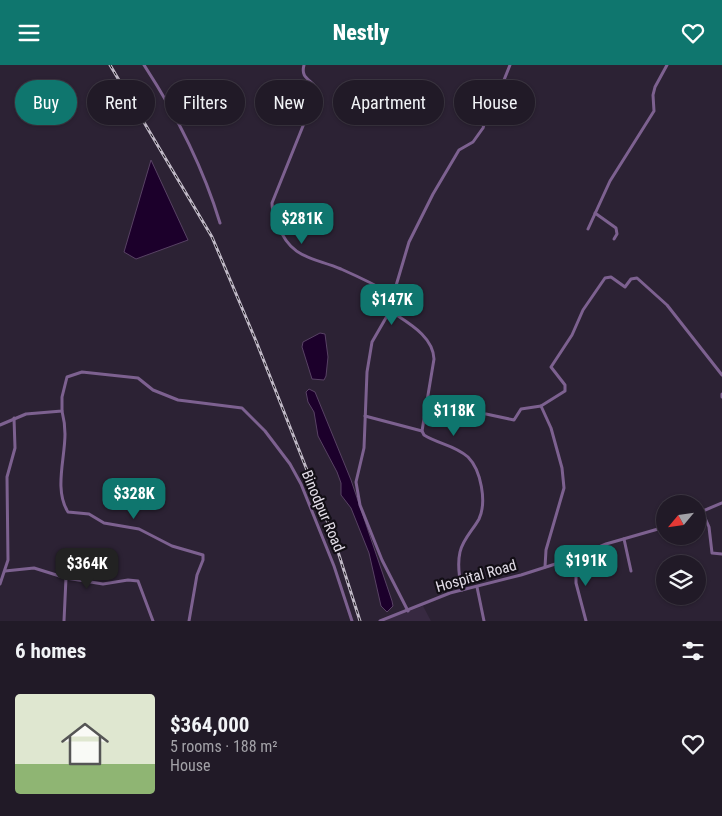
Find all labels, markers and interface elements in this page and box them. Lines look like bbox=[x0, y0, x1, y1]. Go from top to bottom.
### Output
icon: menu bbox=[15, 19, 43, 47]
icon: heart bbox=[679, 19, 707, 47]
text: Nestly bbox=[333, 20, 389, 45]
chip: Buy bbox=[15, 80, 77, 125]
chip: Rent bbox=[87, 80, 155, 125]
chip: Filters bbox=[165, 80, 245, 125]
chip: New bbox=[255, 80, 323, 125]
chip: Apartment bbox=[333, 80, 444, 125]
chip: House bbox=[454, 80, 535, 125]
pin: $281K bbox=[267, 203, 337, 245]
text: $281K bbox=[281, 209, 323, 228]
pin: $147K bbox=[357, 283, 427, 326]
text: $147K bbox=[371, 290, 413, 309]
pin: $118K bbox=[419, 395, 489, 437]
text: $118K bbox=[433, 401, 475, 420]
street label: Binodpur Road bbox=[298, 468, 348, 554]
pin: $328K bbox=[99, 477, 169, 520]
text: $328K bbox=[113, 484, 155, 503]
north arrow bbox=[656, 495, 706, 545]
map controls bbox=[656, 495, 706, 605]
pin: $191K bbox=[551, 545, 621, 587]
pin: $364K bbox=[52, 547, 122, 590]
text: $191K bbox=[565, 551, 607, 570]
text: $364K bbox=[66, 554, 108, 573]
button: layers bbox=[656, 555, 706, 605]
street label: Hospital Road bbox=[434, 556, 518, 596]
icon: filters bbox=[679, 637, 707, 665]
text: 6 homes bbox=[15, 639, 86, 663]
text: $364,000 bbox=[170, 713, 249, 737]
icon: home bbox=[55, 714, 115, 774]
icon: heart bbox=[679, 730, 707, 758]
text: 5 rooms · 188 m² bbox=[170, 737, 278, 756]
text: House bbox=[170, 756, 210, 775]

